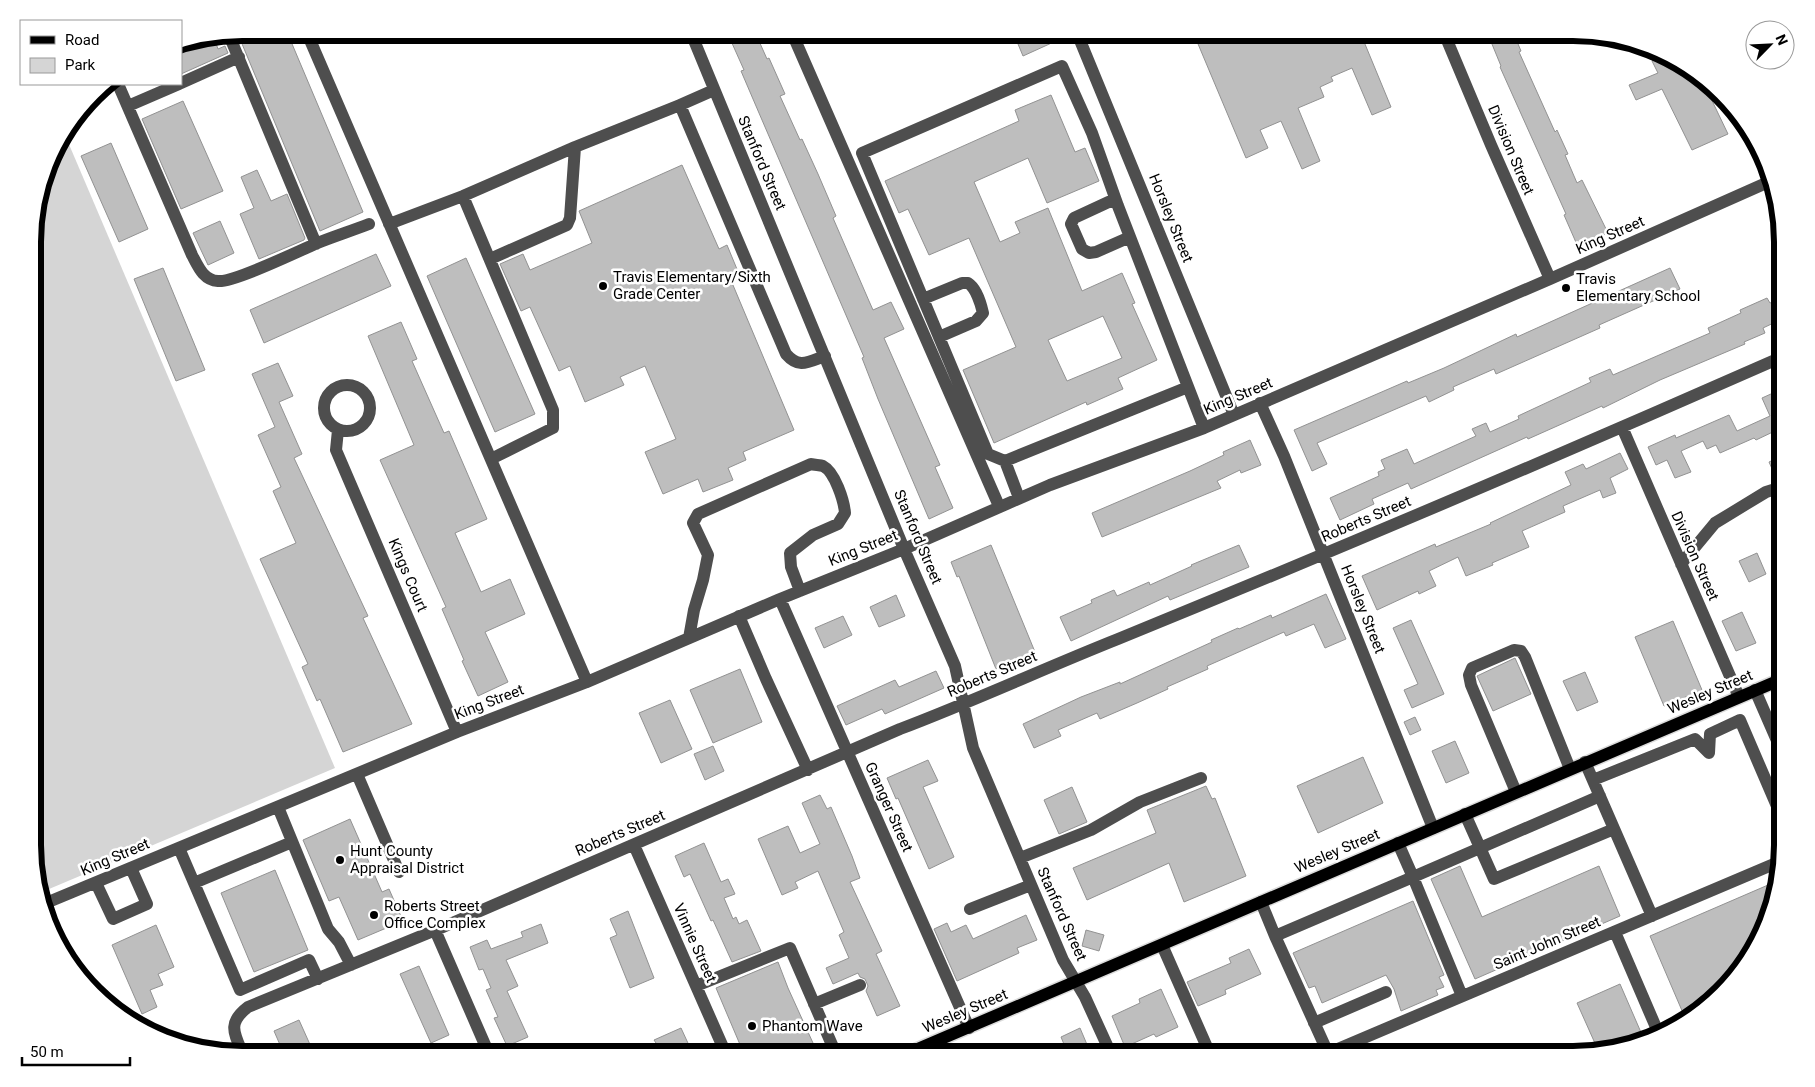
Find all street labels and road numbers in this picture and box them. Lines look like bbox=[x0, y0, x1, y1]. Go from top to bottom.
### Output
street label: Division Street bbox=[1484, 102, 1538, 198]
street label: Stanford Street bbox=[734, 113, 790, 213]
street label: Horsley Street bbox=[1145, 171, 1197, 265]
street label: King Street bbox=[1573, 212, 1647, 258]
street label: King Street bbox=[1201, 373, 1275, 419]
street label: Stanford Street bbox=[890, 487, 946, 587]
street label: Roberts Street bbox=[1318, 492, 1414, 546]
street label: Division Street bbox=[1667, 509, 1723, 604]
street label: King Street bbox=[826, 526, 900, 570]
street label: Kings Court bbox=[384, 536, 432, 615]
street label: Horsley Street bbox=[1337, 562, 1389, 656]
street label: Roberts Street bbox=[944, 647, 1040, 701]
street label: Wesley Street bbox=[1665, 666, 1755, 718]
street label: King Street bbox=[452, 680, 526, 723]
street label: Granger Street bbox=[861, 759, 917, 855]
street label: Roberts Street bbox=[572, 806, 668, 860]
street label: Wesley Street bbox=[1292, 825, 1382, 877]
street label: King Street bbox=[78, 834, 152, 880]
street label: Stanford Street bbox=[1033, 864, 1091, 964]
street label: Vinnie Street bbox=[670, 901, 720, 985]
street label: Saint John Street bbox=[1491, 912, 1603, 974]
street label: Wesley Street bbox=[920, 985, 1010, 1037]

